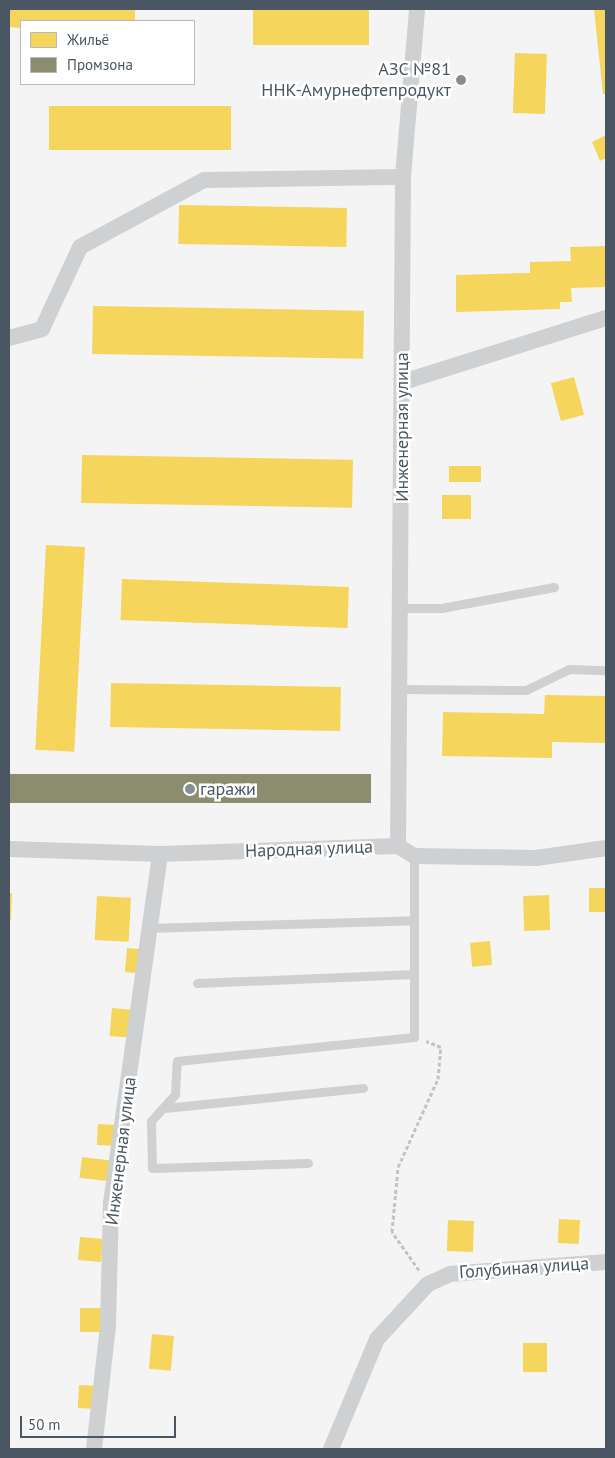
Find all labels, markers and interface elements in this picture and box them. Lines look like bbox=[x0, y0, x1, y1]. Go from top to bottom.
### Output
legend bbox=[20, 20, 195, 85]
text: Жильё bbox=[67, 30, 109, 49]
text: Промзона bbox=[67, 55, 133, 74]
place label: АЗС №81 ННК-Амурнефтепродукт bbox=[261, 59, 451, 102]
marker: АЗС №81 ННК-Амурнефтепродукт bbox=[455, 74, 467, 86]
street label: Инженерная улица bbox=[391, 352, 413, 502]
place label: гаражи bbox=[200, 778, 256, 800]
marker: гаражи bbox=[184, 783, 196, 795]
street label: Народная улица bbox=[245, 836, 373, 862]
street label: Инженерная улица bbox=[101, 1076, 141, 1226]
street label: Голубиная улица bbox=[458, 1253, 590, 1283]
scale bar bbox=[22, 1406, 179, 1438]
text: 50 m bbox=[28, 1415, 61, 1434]

